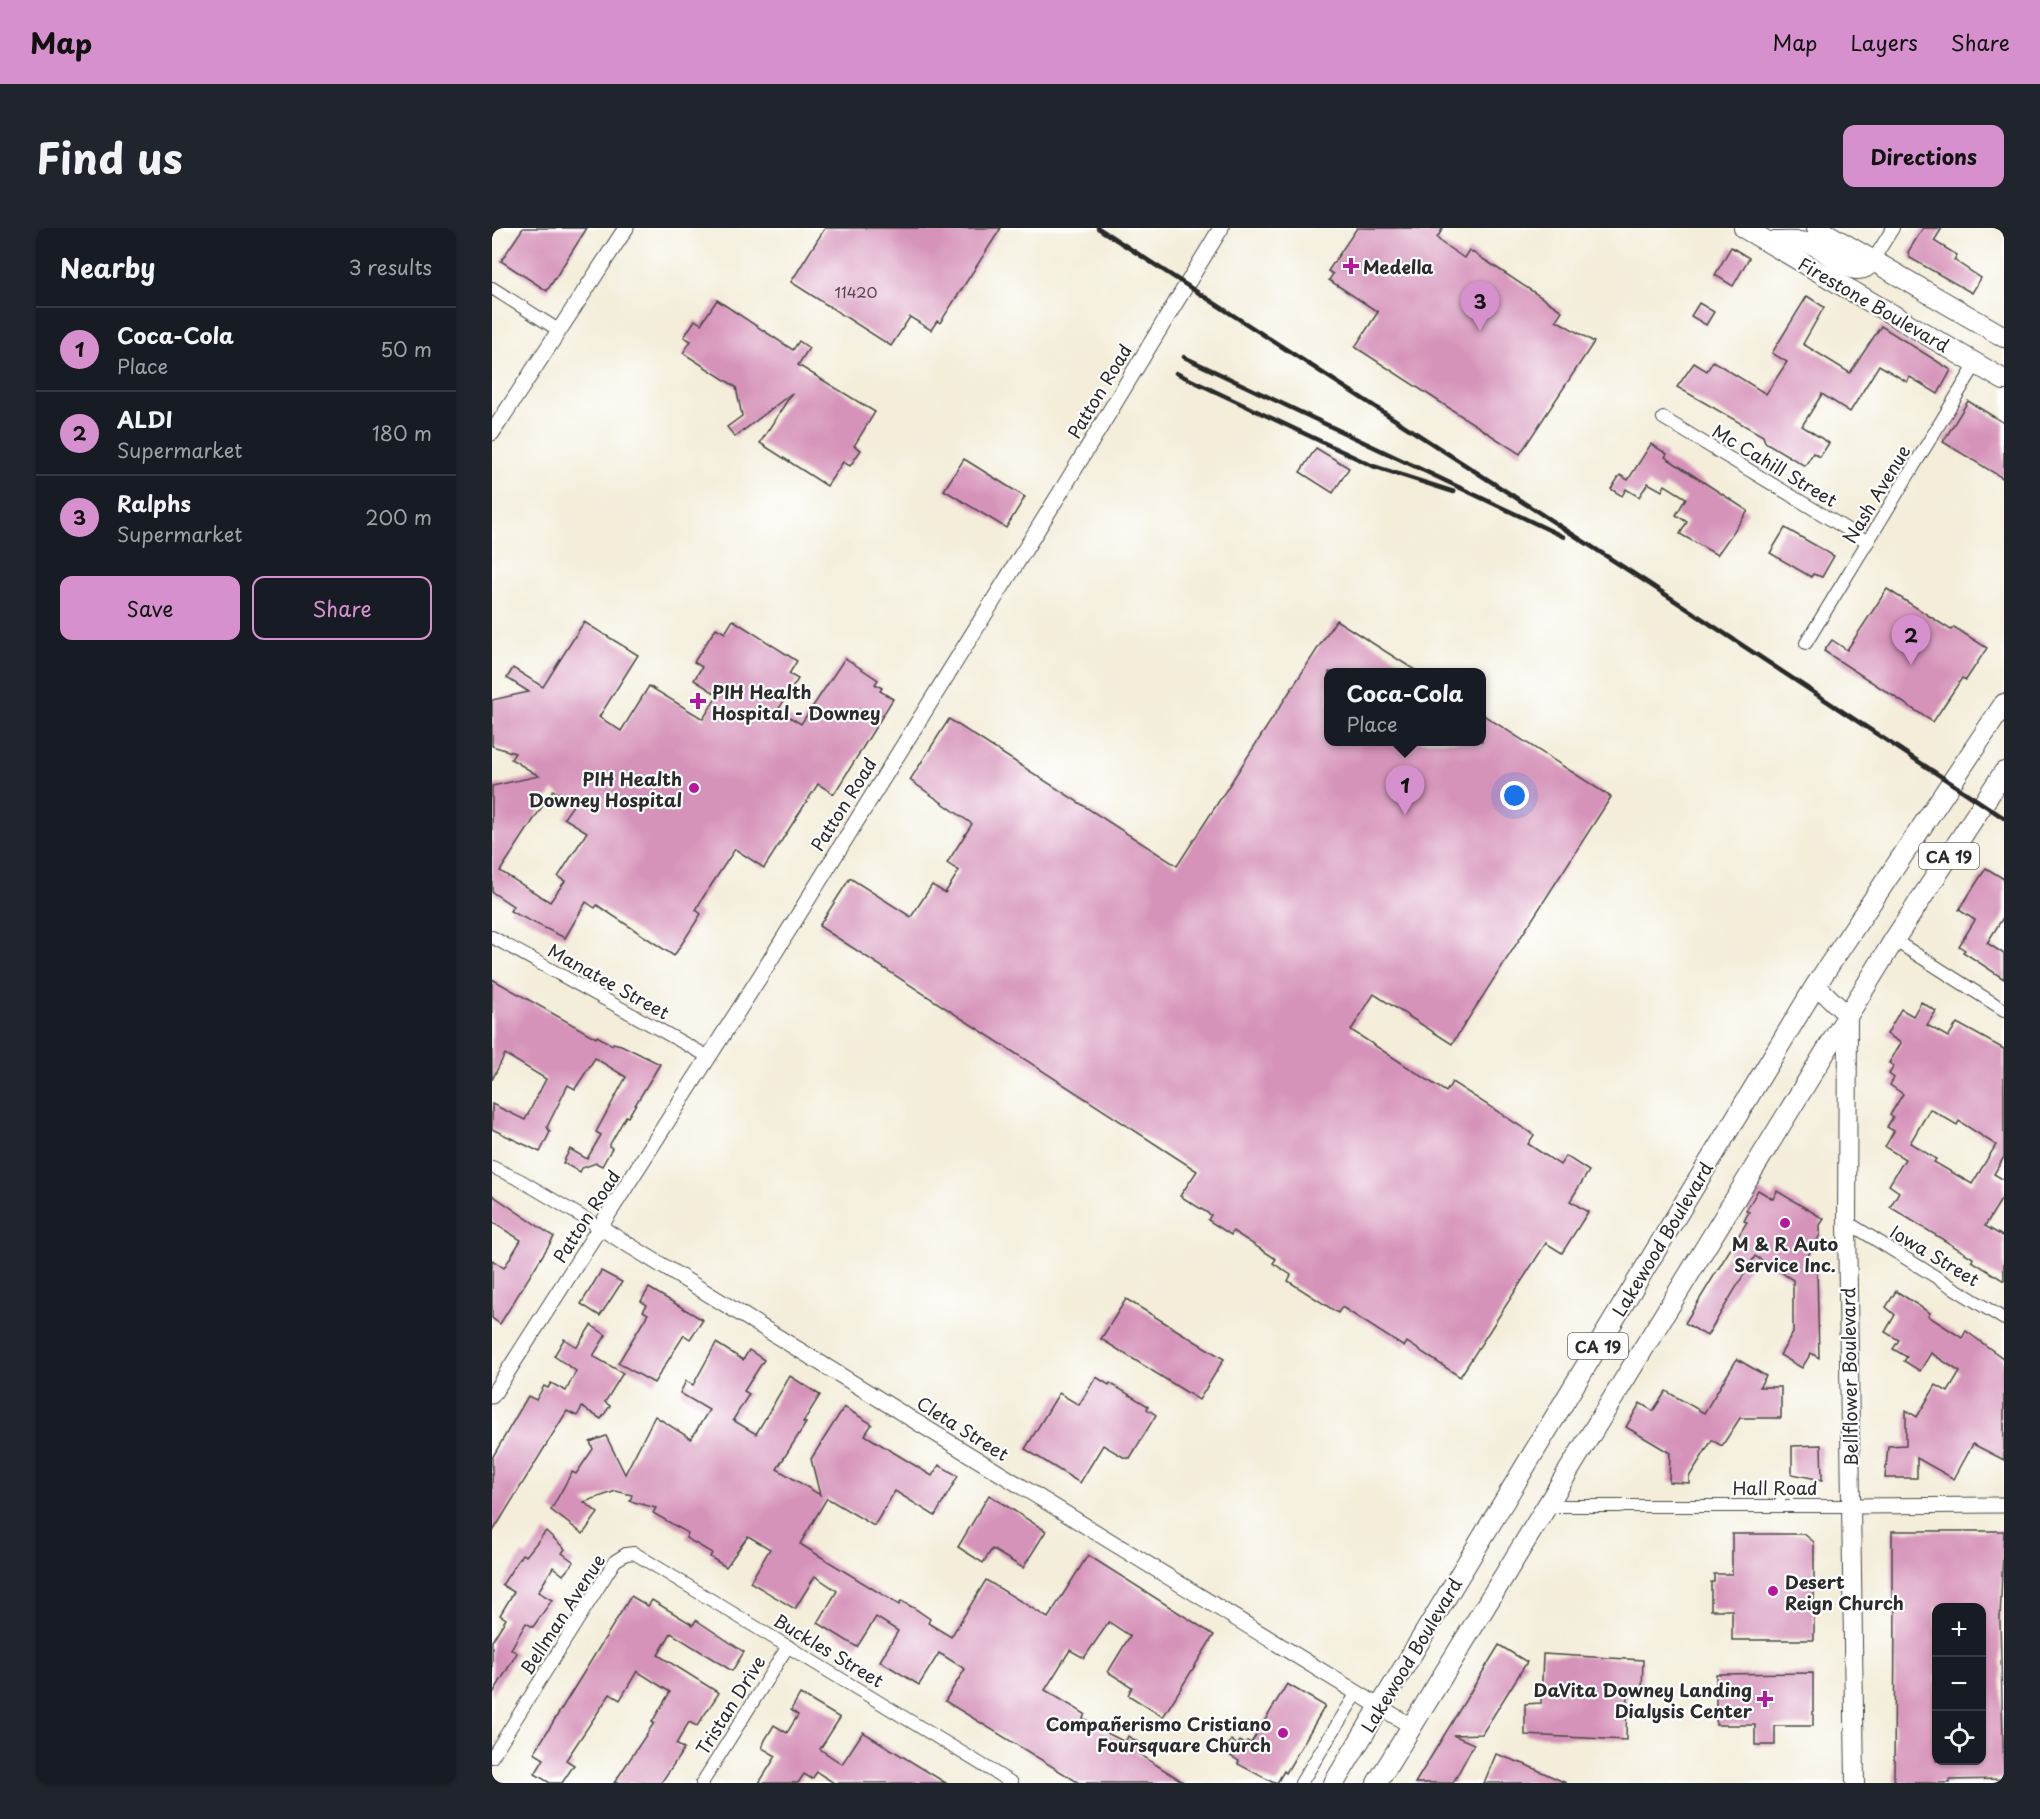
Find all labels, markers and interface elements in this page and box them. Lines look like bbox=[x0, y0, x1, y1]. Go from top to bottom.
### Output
text: Map bbox=[30, 21, 92, 64]
text: Map bbox=[1773, 26, 1817, 58]
text: Layers bbox=[1850, 26, 1918, 58]
text: Share bbox=[1951, 26, 2010, 58]
text: Find us bbox=[36, 125, 183, 188]
button: Directions bbox=[1843, 125, 2004, 187]
text: Nearby bbox=[60, 248, 155, 287]
street label: Firestone Boulevard bbox=[1794, 250, 1954, 358]
text: 3 results bbox=[349, 252, 432, 282]
place label: Medella bbox=[1363, 253, 1433, 280]
marker: Medella bbox=[1344, 259, 1358, 273]
house number: 11420 bbox=[835, 280, 877, 303]
pin: 3 bbox=[1460, 282, 1500, 331]
text: Coca-Cola bbox=[117, 318, 234, 351]
text: 1 bbox=[75, 334, 84, 364]
text: 50 m bbox=[380, 334, 432, 364]
street label: Patton Road bbox=[1060, 339, 1138, 443]
text: Place bbox=[117, 351, 168, 381]
text: ALDI bbox=[117, 402, 173, 435]
street label: Mc Cahill Street bbox=[1708, 417, 1842, 513]
text: 2 bbox=[72, 418, 87, 448]
text: 180 m bbox=[372, 418, 432, 448]
text: Supermarket bbox=[117, 435, 243, 465]
street label: Nash Avenue bbox=[1836, 439, 1916, 549]
text: Ralphs bbox=[117, 486, 191, 519]
text: 3 bbox=[73, 502, 86, 532]
text: 200 m bbox=[365, 502, 432, 532]
text: Supermarket bbox=[117, 519, 243, 549]
button: Save bbox=[60, 576, 240, 640]
button: Share bbox=[252, 576, 432, 640]
pin: 2 bbox=[1892, 616, 1930, 665]
popup bbox=[1324, 668, 1486, 746]
text: Coca-Cola bbox=[1347, 676, 1463, 709]
place label: PIH Health Hospital - Downey bbox=[712, 678, 880, 726]
marker: PIH Health Hospital - Downey bbox=[689, 692, 707, 710]
text: Place bbox=[1347, 709, 1398, 739]
street label: Patton Road bbox=[804, 752, 882, 856]
place label: PIH Health Downey Hospital bbox=[528, 765, 682, 813]
pin: 1 bbox=[1386, 766, 1424, 815]
marker: PIH Health Downey Hospital bbox=[687, 781, 701, 795]
your location bbox=[1500, 781, 1529, 810]
road number: CA 19 bbox=[1919, 843, 1979, 869]
street label: Manatee Street bbox=[543, 936, 675, 1026]
street label: Lakewood Boulevard bbox=[1605, 1157, 1719, 1321]
street label: Patton Road bbox=[546, 1164, 626, 1268]
marker: M & R Auto Service Inc. bbox=[1778, 1216, 1792, 1230]
street label: Iowa Street bbox=[1885, 1218, 1985, 1292]
place label: M & R Auto Service Inc. bbox=[1732, 1230, 1839, 1278]
street label: Bellflower Boulevard bbox=[1834, 1287, 1864, 1467]
road number: CA 19 bbox=[1568, 1333, 1628, 1359]
street label: Cleta Street bbox=[912, 1389, 1014, 1467]
street label: Hall Road bbox=[1732, 1474, 1818, 1501]
street label: Bellman Avenue bbox=[513, 1548, 611, 1680]
place label: Desert Reign Church bbox=[1785, 1568, 1904, 1616]
street label: Lakewood Boulevard bbox=[1354, 1573, 1468, 1737]
marker: Desert Reign Church bbox=[1766, 1584, 1780, 1598]
map controls bbox=[1932, 1603, 1986, 1765]
button: + bbox=[1932, 1603, 1986, 1657]
street label: Buckles Street bbox=[769, 1606, 889, 1694]
street label: Tristan Drive bbox=[689, 1650, 771, 1760]
button: − bbox=[1932, 1657, 1986, 1711]
place label: DaVita Downey Landing Dialysis Center bbox=[1534, 1676, 1753, 1724]
marker: DaVita Downey Landing Dialysis Center bbox=[1756, 1690, 1774, 1708]
place label: Compañerismo Cristiano Foursquare Church bbox=[1046, 1710, 1271, 1758]
button: locate bbox=[1932, 1711, 1986, 1765]
marker: Compañerismo Cristiano Foursquare Church bbox=[1276, 1726, 1290, 1740]

